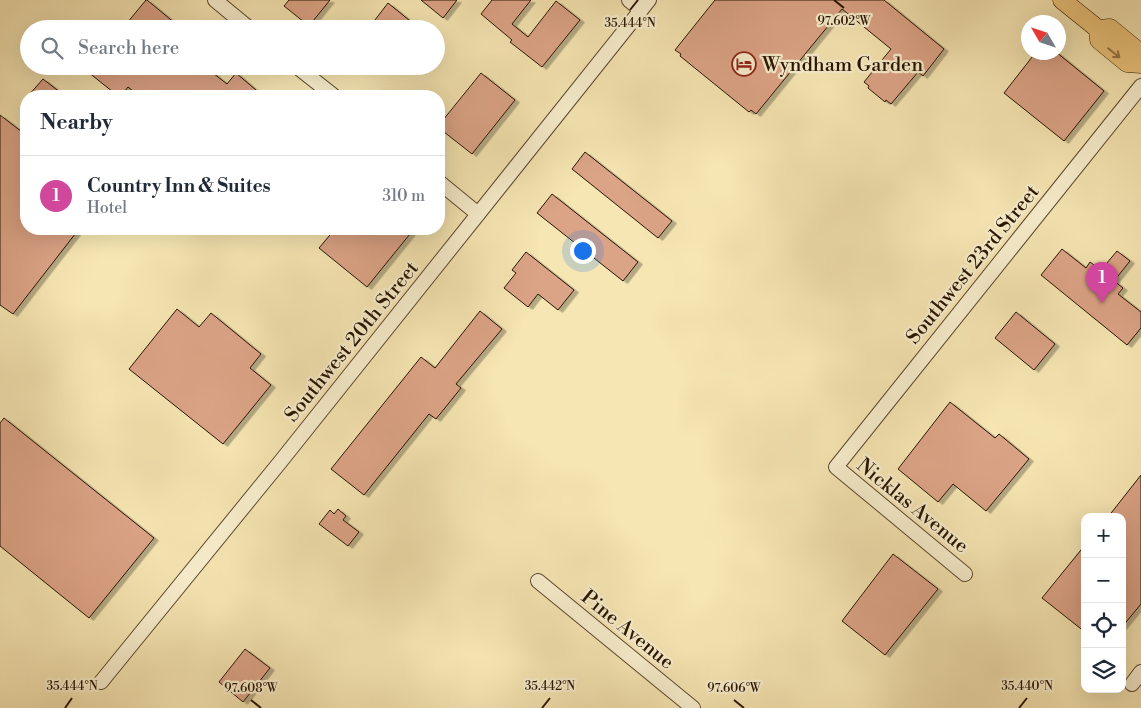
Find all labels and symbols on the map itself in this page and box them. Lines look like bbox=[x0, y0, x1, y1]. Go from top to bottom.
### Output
text: 97.602°W bbox=[818, 14, 872, 29]
north arrow bbox=[1021, 15, 1066, 60]
text: 35.444°N bbox=[604, 16, 656, 31]
one-way arrow bbox=[1107, 47, 1120, 58]
hotel icon: Wyndham Garden bbox=[731, 51, 757, 77]
place label: Wyndham Garden bbox=[761, 53, 923, 78]
street label: Southwest 23rd Street bbox=[901, 180, 1045, 350]
your location bbox=[570, 238, 596, 264]
street label: Southwest 20th Street bbox=[280, 257, 425, 427]
pin: 1 bbox=[1086, 262, 1118, 303]
street label: Nicklas Avenue bbox=[851, 453, 973, 559]
street label: Pine Avenue bbox=[576, 585, 679, 675]
text: 35.444°N bbox=[46, 679, 98, 694]
text: 35.442°N bbox=[525, 679, 575, 694]
text: 35.440°N bbox=[1001, 679, 1053, 694]
text: 97.608°W bbox=[224, 681, 279, 696]
text: 97.606°W bbox=[707, 681, 762, 696]

